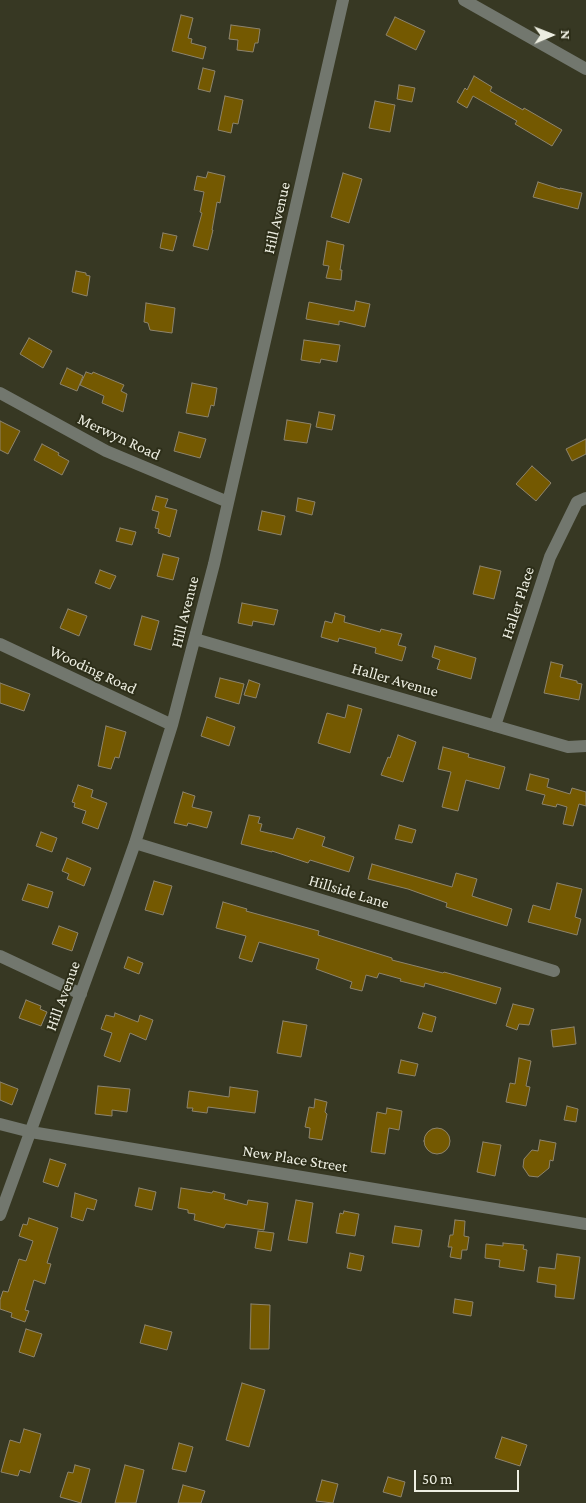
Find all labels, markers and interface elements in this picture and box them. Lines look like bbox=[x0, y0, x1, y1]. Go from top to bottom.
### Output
north arrow bbox=[526, 10, 576, 60]
text: N bbox=[558, 30, 574, 40]
street label: Hill Avenue bbox=[259, 180, 295, 256]
street label: Merwyn Road bbox=[74, 409, 164, 465]
street label: Haller Place bbox=[497, 564, 539, 642]
street label: Hill Avenue bbox=[167, 574, 203, 650]
street label: Wooding Road bbox=[46, 641, 140, 699]
street label: Haller Avenue bbox=[350, 658, 440, 702]
street label: Hillside Lane bbox=[306, 871, 392, 913]
street label: Hill Avenue bbox=[41, 958, 85, 1034]
street label: New Place Street bbox=[241, 1141, 349, 1177]
scale bar bbox=[416, 1460, 521, 1492]
text: 50 m bbox=[422, 1471, 452, 1487]

